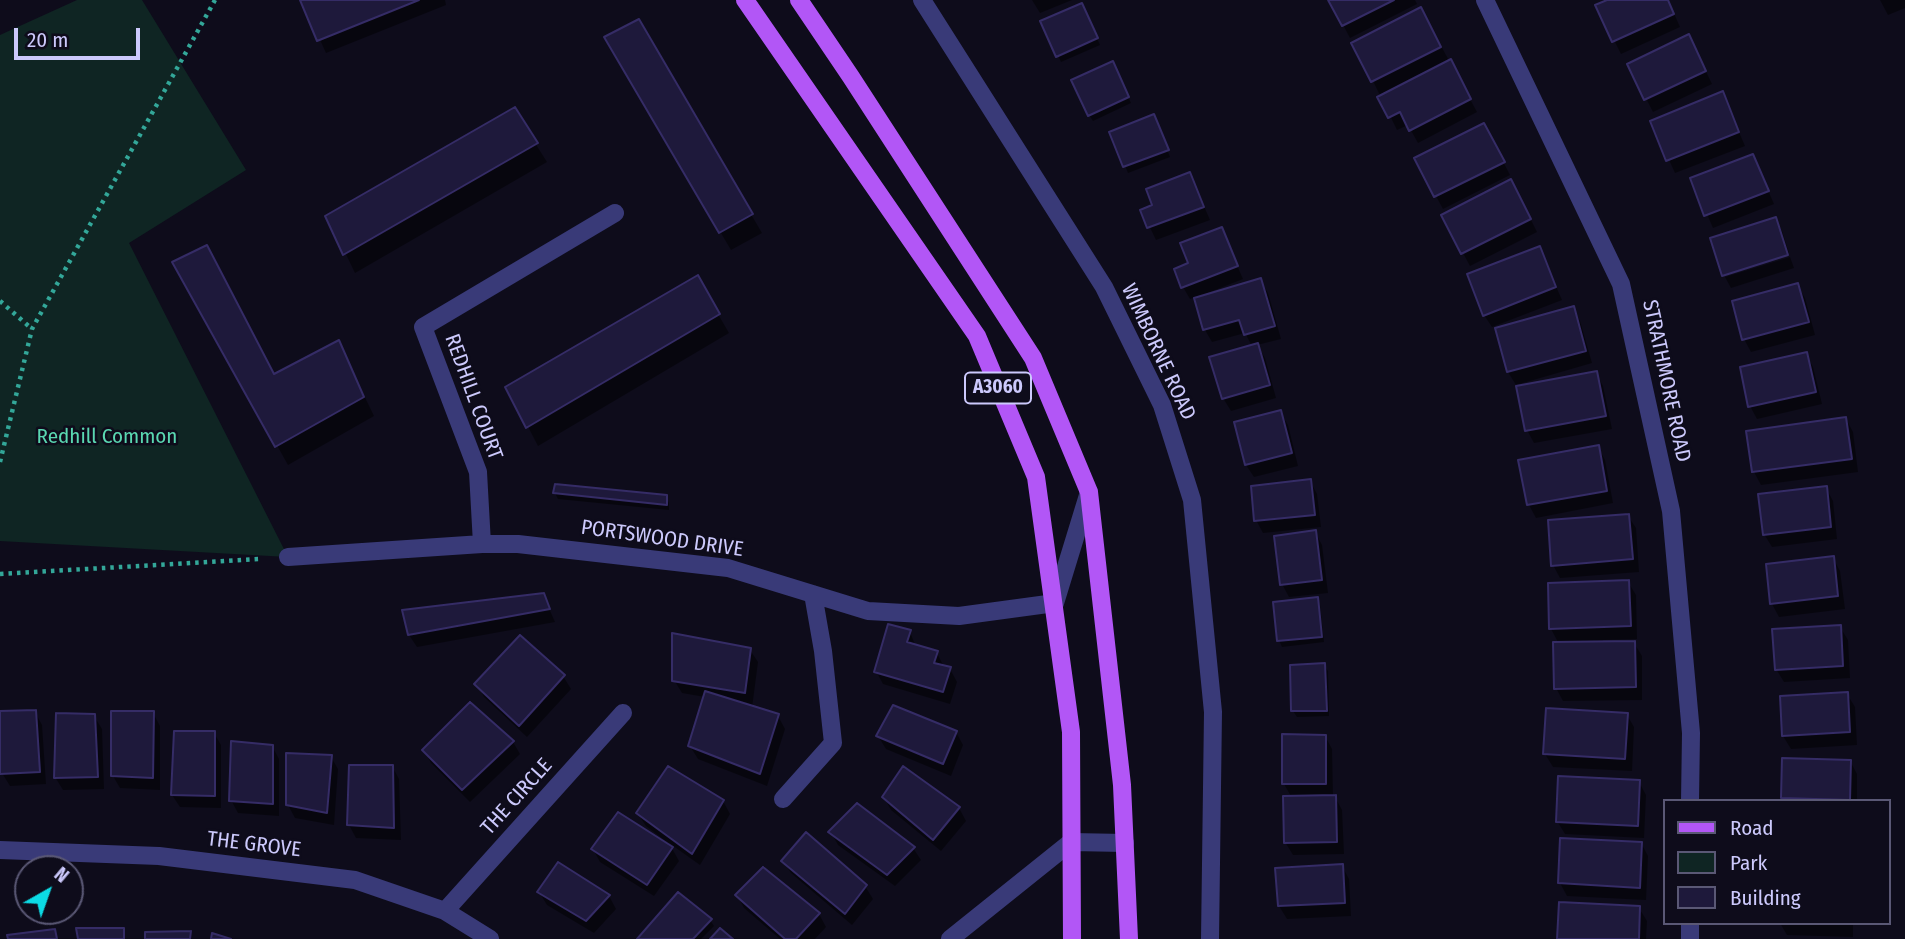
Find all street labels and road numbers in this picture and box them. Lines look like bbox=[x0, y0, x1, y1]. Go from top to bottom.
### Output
street label: WIMBORNE ROAD bbox=[1115, 280, 1201, 424]
street label: STRATHMORE ROAD bbox=[1637, 298, 1695, 464]
street label: REDHILL COURT bbox=[439, 331, 507, 463]
road number: A3060 bbox=[965, 372, 1031, 404]
street label: PORTSWOOD DRIVE bbox=[579, 515, 745, 563]
street label: THE CIRCLE bbox=[476, 753, 558, 841]
street label: THE GROVE bbox=[206, 827, 302, 863]

